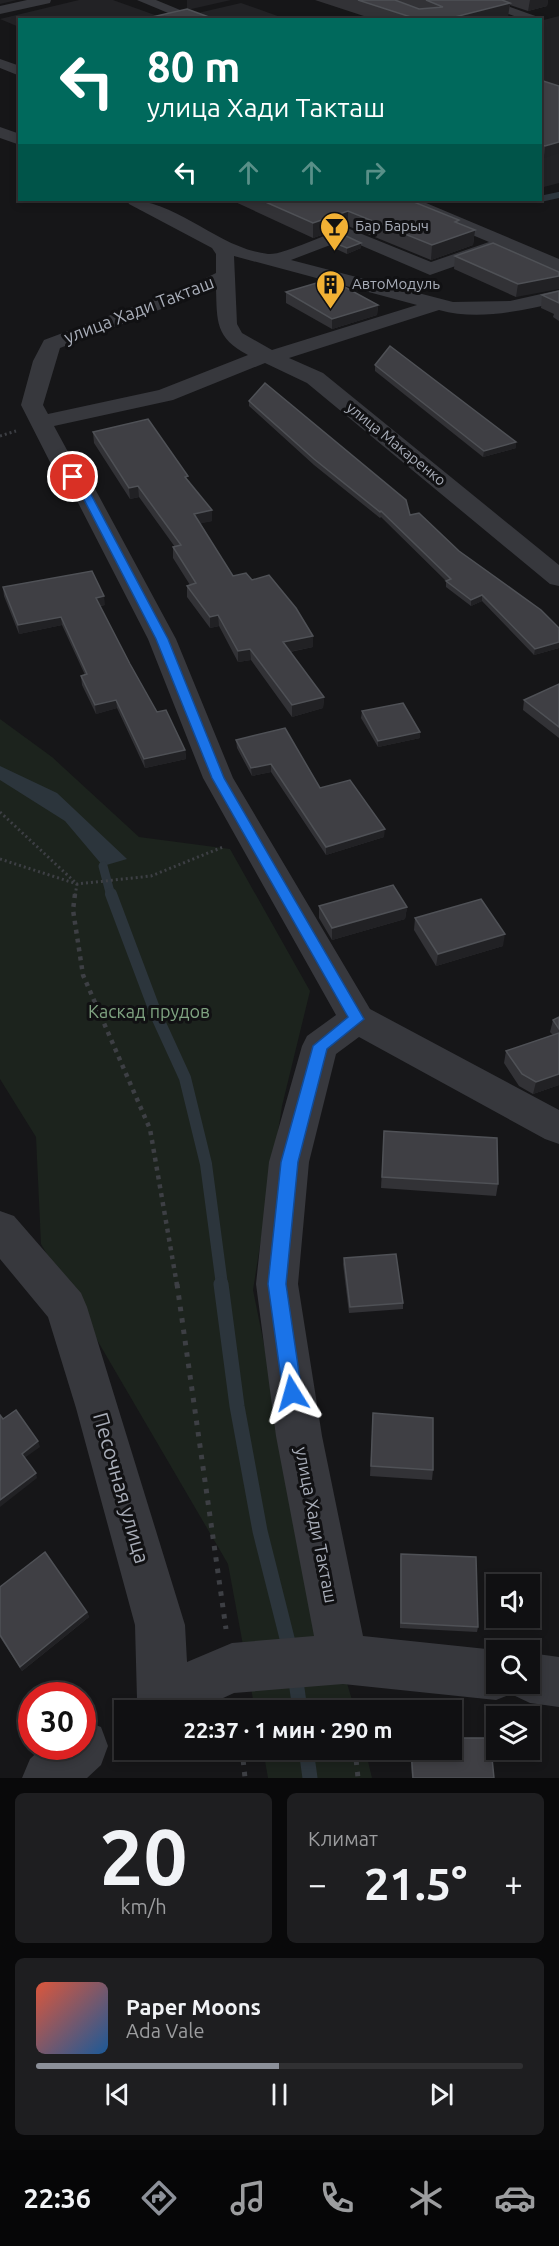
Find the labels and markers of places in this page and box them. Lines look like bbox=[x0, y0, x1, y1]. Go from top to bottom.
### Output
bar icon: Бар Барыч bbox=[318, 210, 350, 252]
place label: Бар Барыч bbox=[355, 217, 429, 234]
building icon: АвтоМодуль bbox=[315, 268, 347, 310]
place label: АвтоМодуль bbox=[352, 275, 440, 292]
pin bbox=[47, 451, 98, 502]

